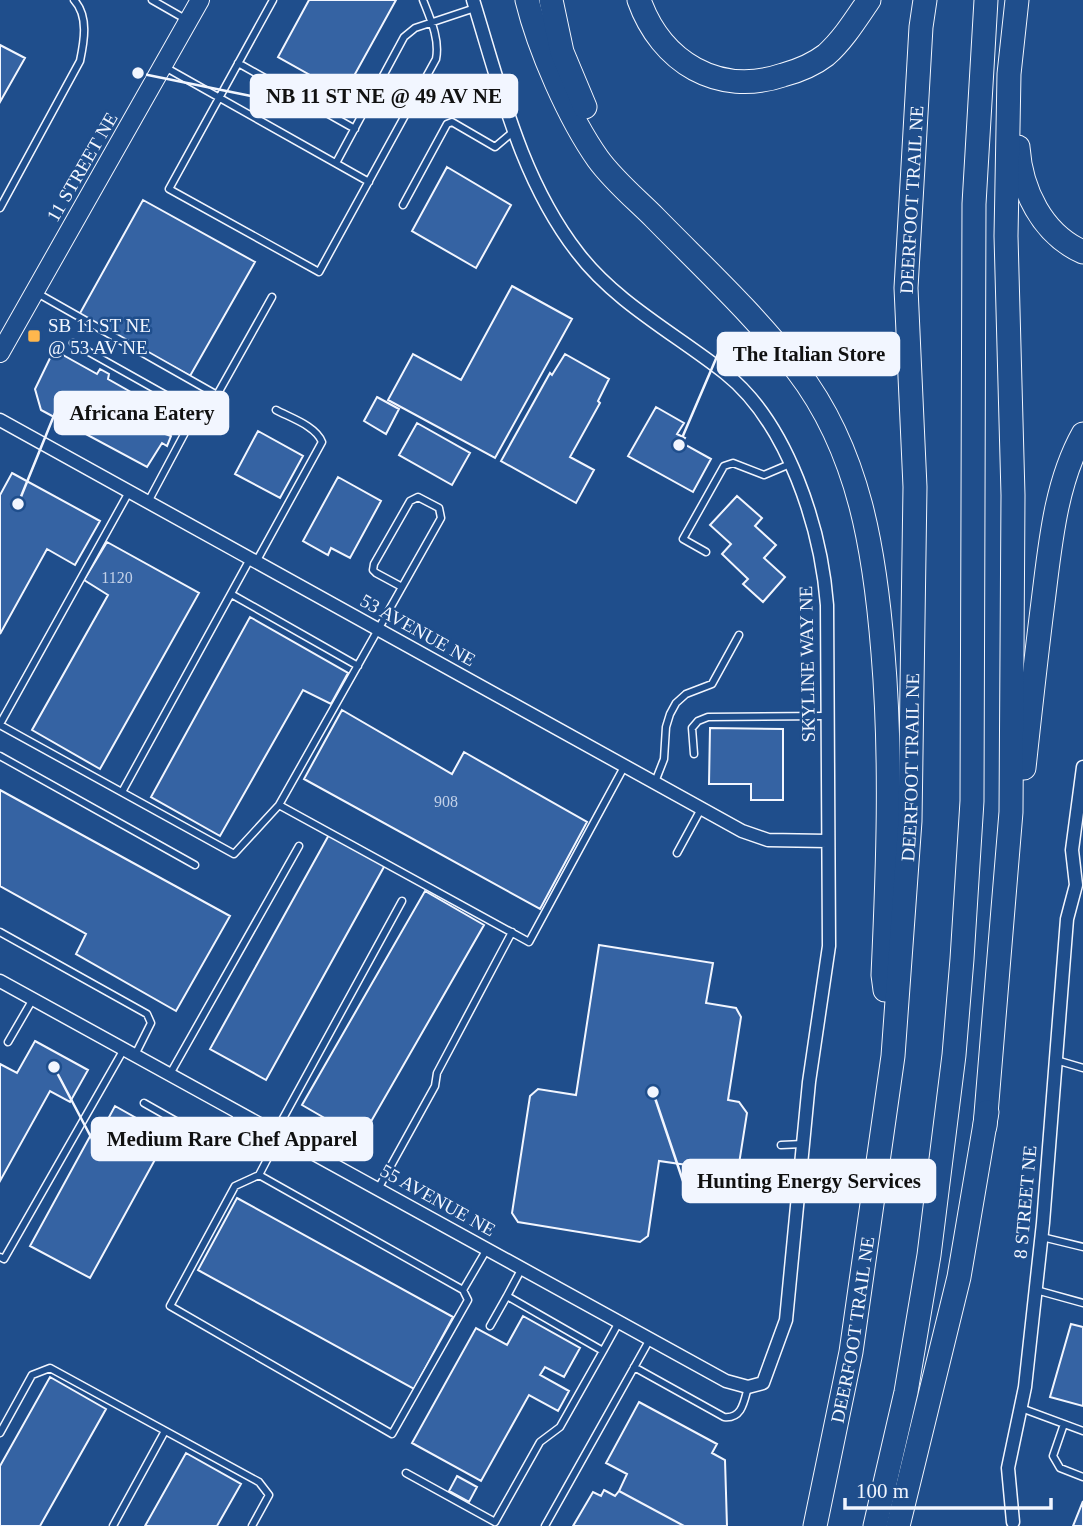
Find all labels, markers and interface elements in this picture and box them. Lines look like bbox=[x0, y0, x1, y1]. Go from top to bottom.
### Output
callout: NB 11 ST NE @ 49 AV NE bbox=[251, 75, 517, 117]
text: NB 11 ST NE @ 49 AV NE bbox=[266, 84, 502, 108]
street label: DEERFOOT TRAIL NE bbox=[895, 105, 927, 294]
street label: 11 STREET NE bbox=[42, 109, 122, 225]
place label: SB 11 ST NE @ 53 AV NE bbox=[48, 315, 151, 358]
marker: SB 11 ST NE @ 53 AV NE bbox=[26, 328, 42, 344]
callout: The Italian Store bbox=[718, 333, 899, 375]
text: The Italian Store bbox=[733, 342, 885, 366]
callout: Africana Eatery bbox=[55, 392, 228, 434]
text: Africana Eatery bbox=[69, 401, 215, 425]
house number: 1120 bbox=[101, 569, 133, 586]
street label: SKYLINE WAY NE bbox=[795, 586, 819, 742]
street label: 53 AVENUE NE bbox=[357, 590, 479, 670]
street label: DEERFOOT TRAIL NE bbox=[897, 673, 923, 862]
house number: 908 bbox=[434, 793, 458, 810]
callout: Medium Rare Chef Apparel bbox=[92, 1118, 372, 1160]
text: Medium Rare Chef Apparel bbox=[107, 1127, 357, 1151]
street label: 8 STREET NE bbox=[1010, 1144, 1040, 1260]
street label: 55 AVENUE NE bbox=[377, 1160, 499, 1240]
callout: Hunting Energy Services bbox=[683, 1160, 935, 1202]
text: Hunting Energy Services bbox=[697, 1169, 921, 1193]
street label: DEERFOOT TRAIL NE bbox=[826, 1235, 878, 1425]
scale bar bbox=[845, 1466, 1052, 1510]
text: 100 m bbox=[856, 1479, 909, 1503]

